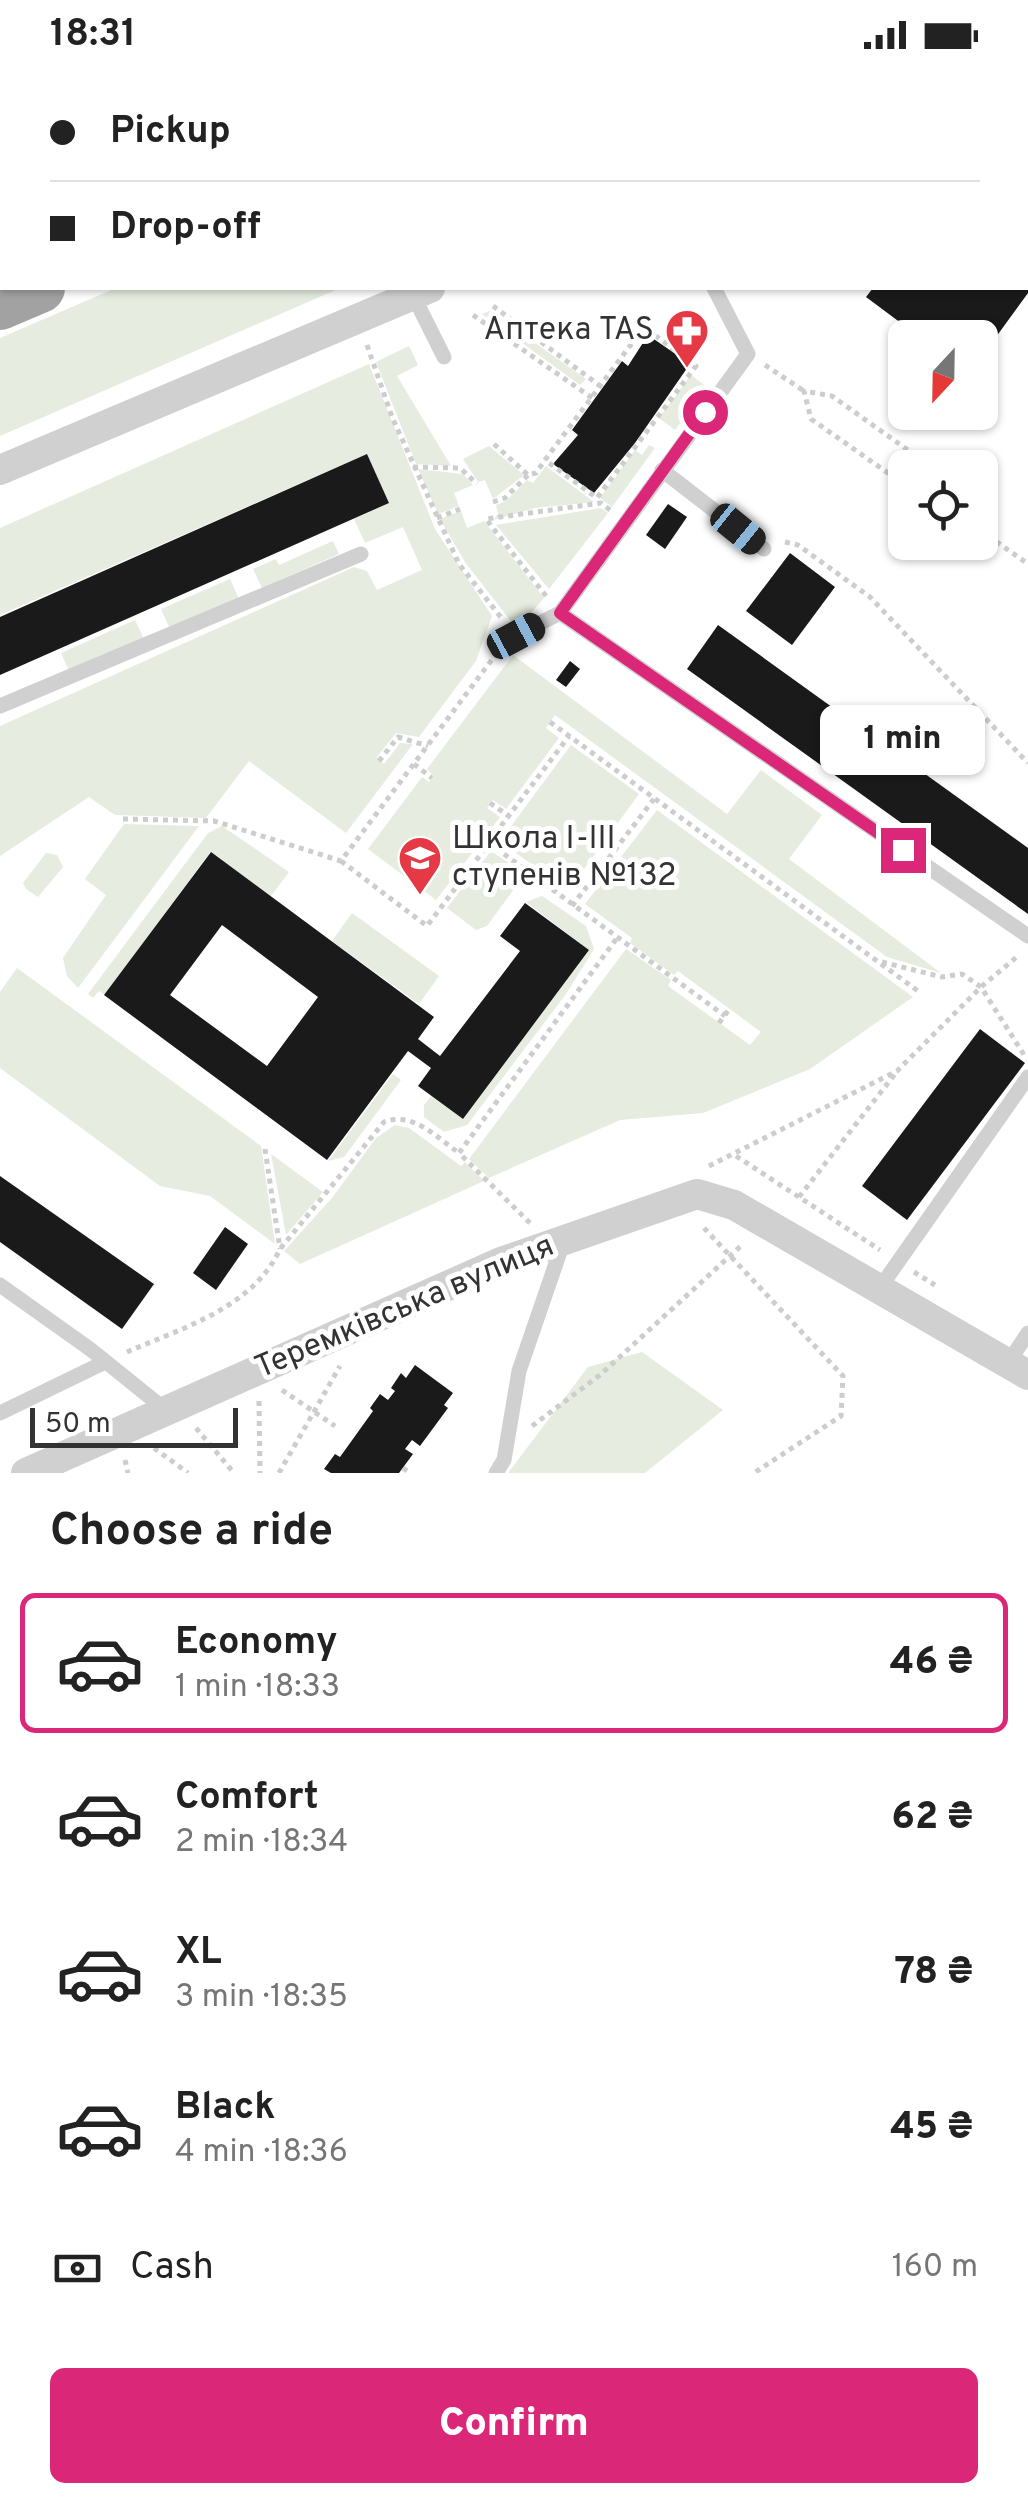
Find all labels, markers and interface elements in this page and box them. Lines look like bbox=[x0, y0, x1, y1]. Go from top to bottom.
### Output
text: 18:31 bbox=[50, 11, 136, 60]
text: Pickup bbox=[110, 108, 231, 157]
text: Drop-off bbox=[110, 204, 261, 253]
pharmacy icon: Аптека TAS bbox=[664, 308, 710, 369]
place label: Аптека TAS bbox=[484, 311, 654, 351]
north arrow bbox=[888, 320, 998, 430]
map controls bbox=[888, 320, 998, 560]
route start bbox=[683, 390, 728, 435]
button: locate bbox=[888, 450, 998, 560]
car bbox=[705, 498, 771, 560]
car bbox=[482, 609, 550, 663]
callout: 1 min bbox=[820, 705, 986, 775]
text: 1 min bbox=[863, 720, 942, 760]
place label: Школа І-ІІІ ступенів №132 bbox=[452, 820, 677, 897]
route end bbox=[881, 828, 926, 873]
school or university icon: Школа І-ІІІ ступенів №132 bbox=[397, 835, 443, 896]
street label: Теремківська вулиця bbox=[250, 1227, 560, 1389]
scale bar bbox=[30, 1403, 238, 1448]
text: 50 m bbox=[45, 1407, 111, 1443]
text: Choose a ride bbox=[50, 1504, 333, 1561]
icon: car bbox=[55, 1618, 145, 1708]
text: Economy bbox=[175, 1619, 337, 1668]
text: 46 ₴ bbox=[890, 1639, 973, 1688]
text: 1 min · 18:33 bbox=[175, 1668, 340, 1708]
icon: car bbox=[55, 1773, 145, 1863]
text: Comfort bbox=[175, 1774, 319, 1823]
text: 62 ₴ bbox=[891, 1794, 973, 1843]
text: 2 min · 18:34 bbox=[175, 1823, 348, 1863]
icon: car bbox=[55, 1928, 145, 2018]
text: XL bbox=[175, 1929, 222, 1978]
text: 78 ₴ bbox=[895, 1949, 973, 1998]
text: 3 min · 18:35 bbox=[175, 1978, 348, 2018]
icon: car bbox=[55, 2083, 145, 2173]
text: Black bbox=[175, 2084, 275, 2133]
text: 45 ₴ bbox=[890, 2104, 973, 2153]
text: 4 min · 18:36 bbox=[175, 2133, 348, 2173]
icon: cash bbox=[50, 2241, 105, 2296]
text: Cash bbox=[130, 2244, 214, 2293]
text: 160 m bbox=[892, 2248, 978, 2288]
button: Confirm bbox=[50, 2368, 978, 2483]

